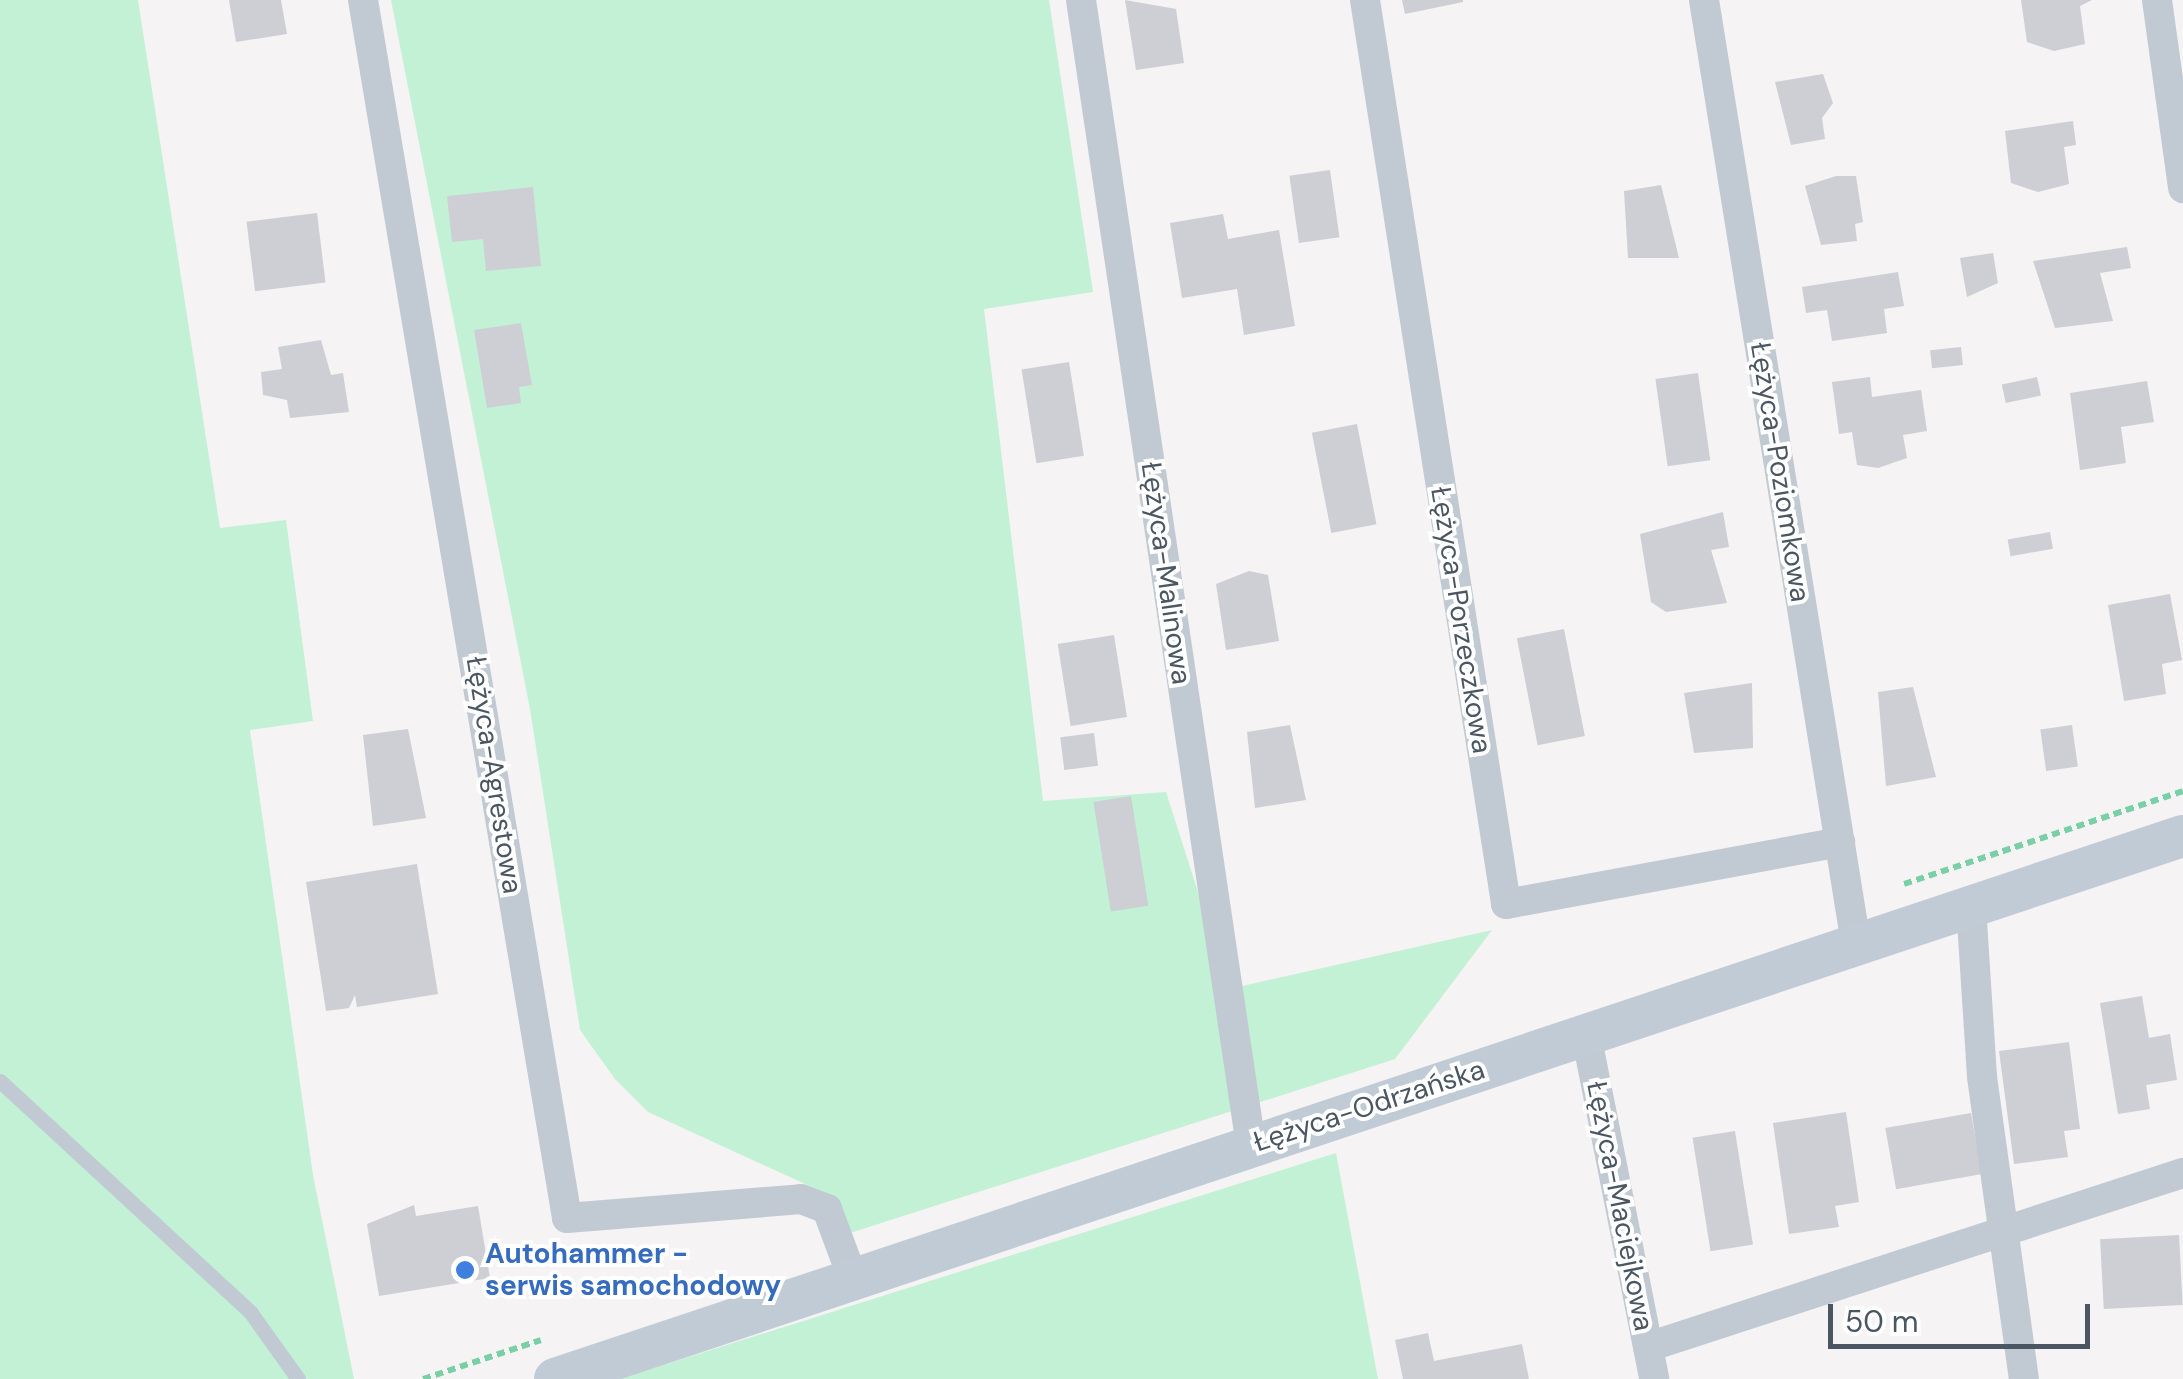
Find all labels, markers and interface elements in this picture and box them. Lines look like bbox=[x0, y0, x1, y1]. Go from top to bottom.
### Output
street label: Łężyca-Poziomkowa bbox=[1743, 340, 1817, 604]
street label: Łężyca-Malinowa bbox=[1134, 460, 1198, 686]
street label: Łężyca-Porzeczkowa bbox=[1423, 484, 1499, 756]
street label: Łężyca-Agrestowa bbox=[459, 654, 529, 896]
street label: Łężyca-Odrzańska bbox=[1249, 1053, 1489, 1159]
street label: Łężyca-Maciejkowa bbox=[1579, 1078, 1661, 1334]
place label: Autohammer - serwis samochodowy bbox=[485, 1237, 781, 1303]
marker: Autohammer - serwis samochodowy bbox=[454, 1259, 476, 1281]
scale bar bbox=[1833, 1284, 2096, 1346]
text: 50 m bbox=[1845, 1302, 1919, 1341]

